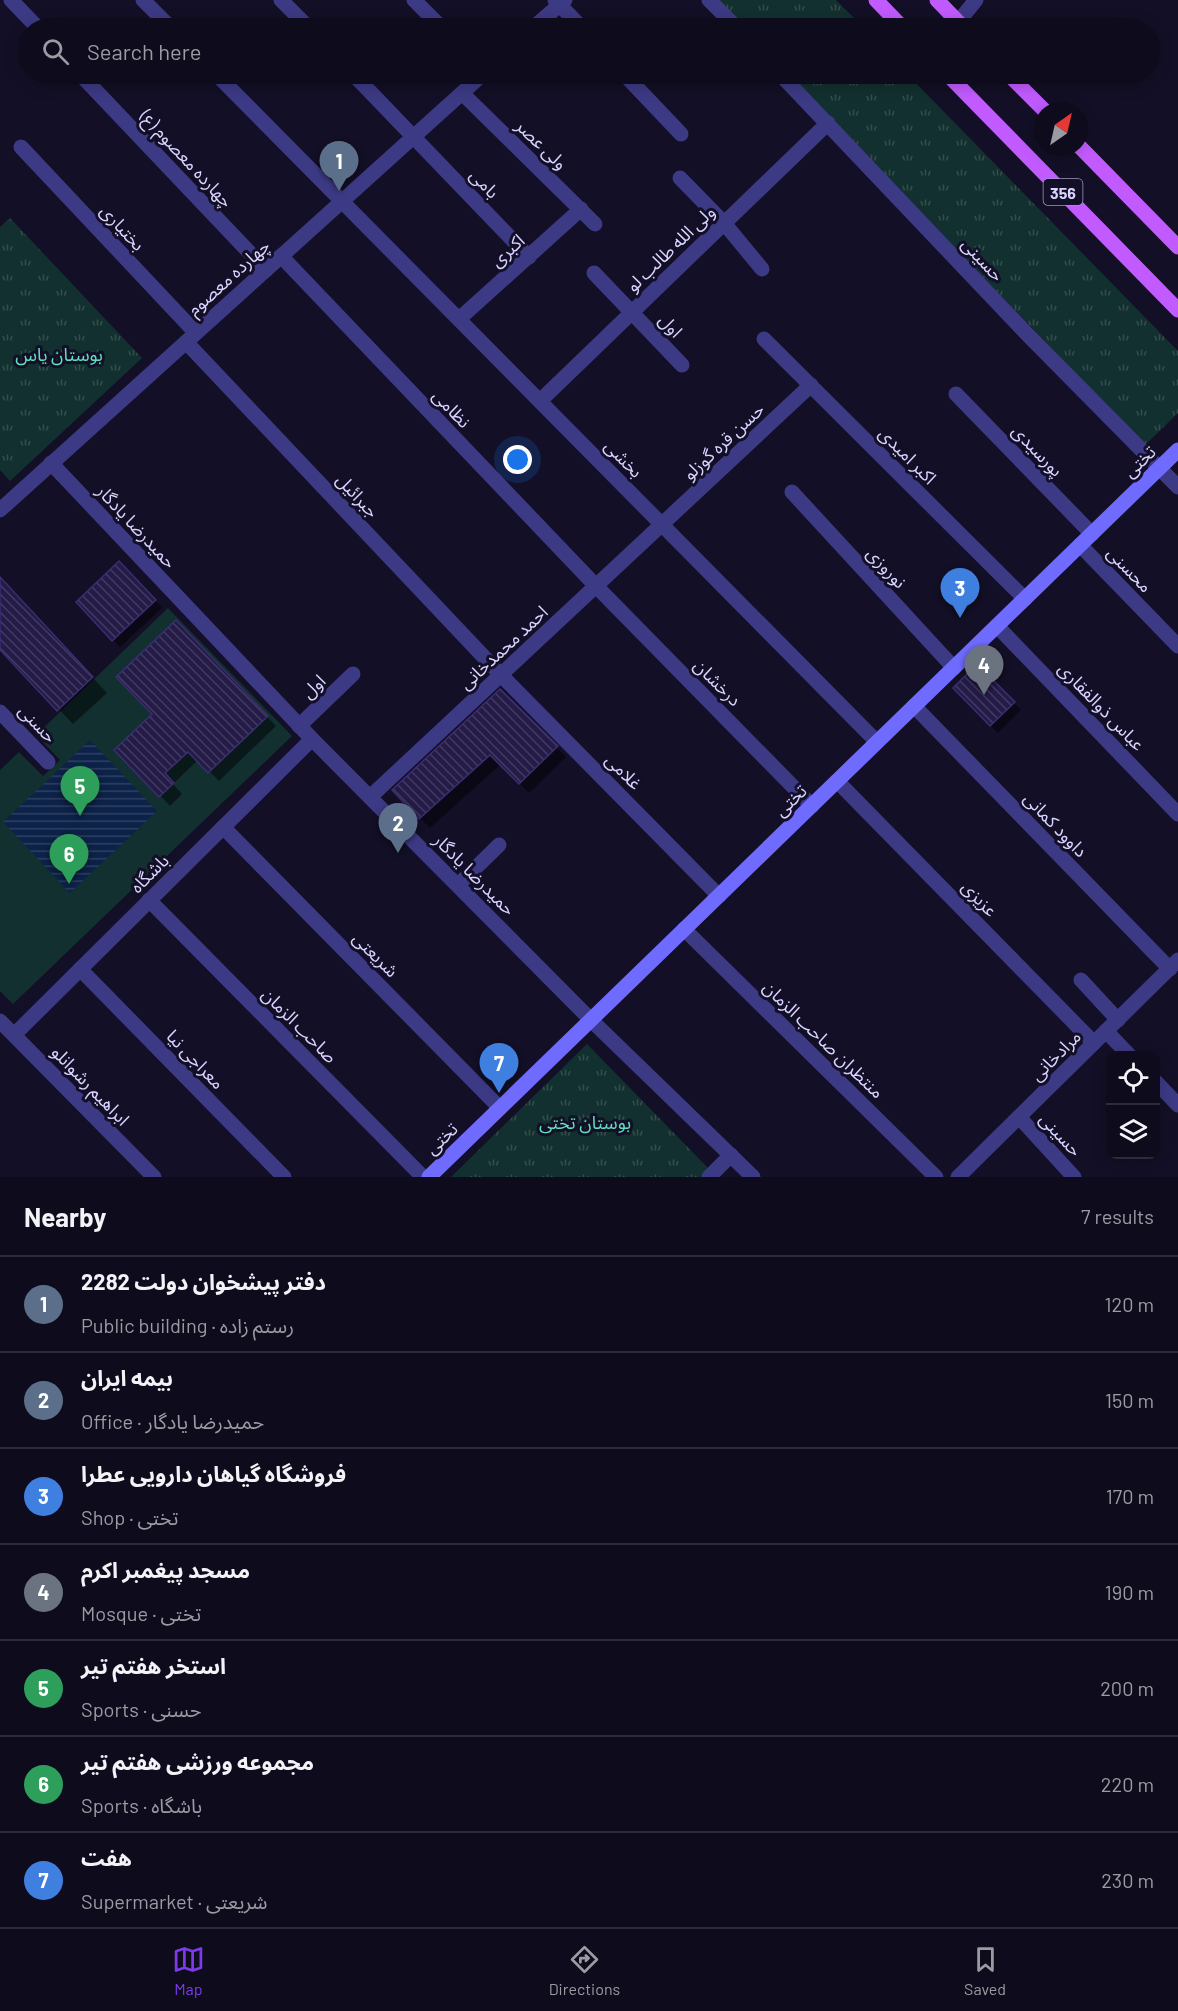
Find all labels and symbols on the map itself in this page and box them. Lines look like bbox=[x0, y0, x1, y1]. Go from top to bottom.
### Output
north arrow bbox=[1034, 102, 1088, 156]
street label: چهارده معصوم (ع) bbox=[132, 104, 238, 214]
street label: ولی عصر bbox=[510, 114, 572, 174]
pin: 1 bbox=[320, 142, 358, 191]
street label: بامی bbox=[465, 164, 504, 203]
road number: 356 bbox=[1044, 179, 1082, 205]
street label: بختیاری bbox=[95, 199, 150, 255]
street label: ولی الله طالب لو bbox=[621, 200, 720, 297]
street label: اکبری bbox=[485, 229, 529, 272]
street label: حسینی bbox=[956, 232, 1009, 286]
street label: چهارده معصوم bbox=[182, 234, 277, 323]
street label: اول bbox=[654, 308, 688, 342]
park label: بوستان یاس bbox=[15, 343, 103, 366]
street label: نظامی bbox=[428, 384, 476, 433]
street label: حسن قره گوزلو bbox=[678, 398, 769, 485]
street label: پورسیدی bbox=[1007, 419, 1068, 481]
street label: اکبر امیدی bbox=[874, 422, 941, 489]
street label: بخشی bbox=[600, 434, 648, 482]
street label: تختی bbox=[1118, 440, 1161, 482]
your location bbox=[503, 445, 532, 474]
street label: جبرائیل bbox=[331, 468, 384, 522]
street label: حمیدرضا یادگار bbox=[91, 479, 182, 573]
street label: محسنی bbox=[1102, 541, 1157, 597]
street label: نوروزی bbox=[862, 542, 912, 593]
pin: 3 bbox=[940, 568, 980, 618]
street label: احمد محمدخانی bbox=[454, 600, 553, 694]
pin: 4 bbox=[964, 646, 1004, 695]
street label: درخشان bbox=[689, 654, 746, 711]
street label: عباس ذوالفقاری bbox=[1054, 657, 1150, 756]
street label: اول bbox=[296, 669, 330, 703]
street label: حسنی bbox=[14, 699, 62, 748]
street label: غلامی bbox=[600, 748, 647, 795]
pin: 5 bbox=[60, 766, 100, 816]
street label: تختی bbox=[769, 779, 812, 821]
street label: داوود کمانی bbox=[1019, 787, 1092, 862]
pin: 2 bbox=[378, 804, 418, 853]
street label: حمیدرضا یادگار bbox=[428, 828, 521, 920]
pin: 6 bbox=[50, 834, 88, 884]
street label: باشگاه bbox=[125, 849, 173, 897]
street label: عزیزی bbox=[957, 875, 1002, 921]
street label: شریعتی bbox=[348, 927, 403, 982]
street label: منتظران صاحب الزمان bbox=[758, 976, 889, 1103]
street label: صاحب الزمان bbox=[257, 983, 342, 1068]
street label: معراجی نیا bbox=[162, 1025, 230, 1094]
street label: مرادخانی bbox=[1025, 1025, 1086, 1086]
street label: ابراهیم رشوانلو bbox=[45, 1040, 135, 1132]
pin: 7 bbox=[480, 1044, 518, 1093]
street label: حسینی bbox=[1034, 1107, 1087, 1161]
park label: بوستان تختی bbox=[539, 1111, 631, 1134]
street label: تختی bbox=[420, 1117, 463, 1159]

